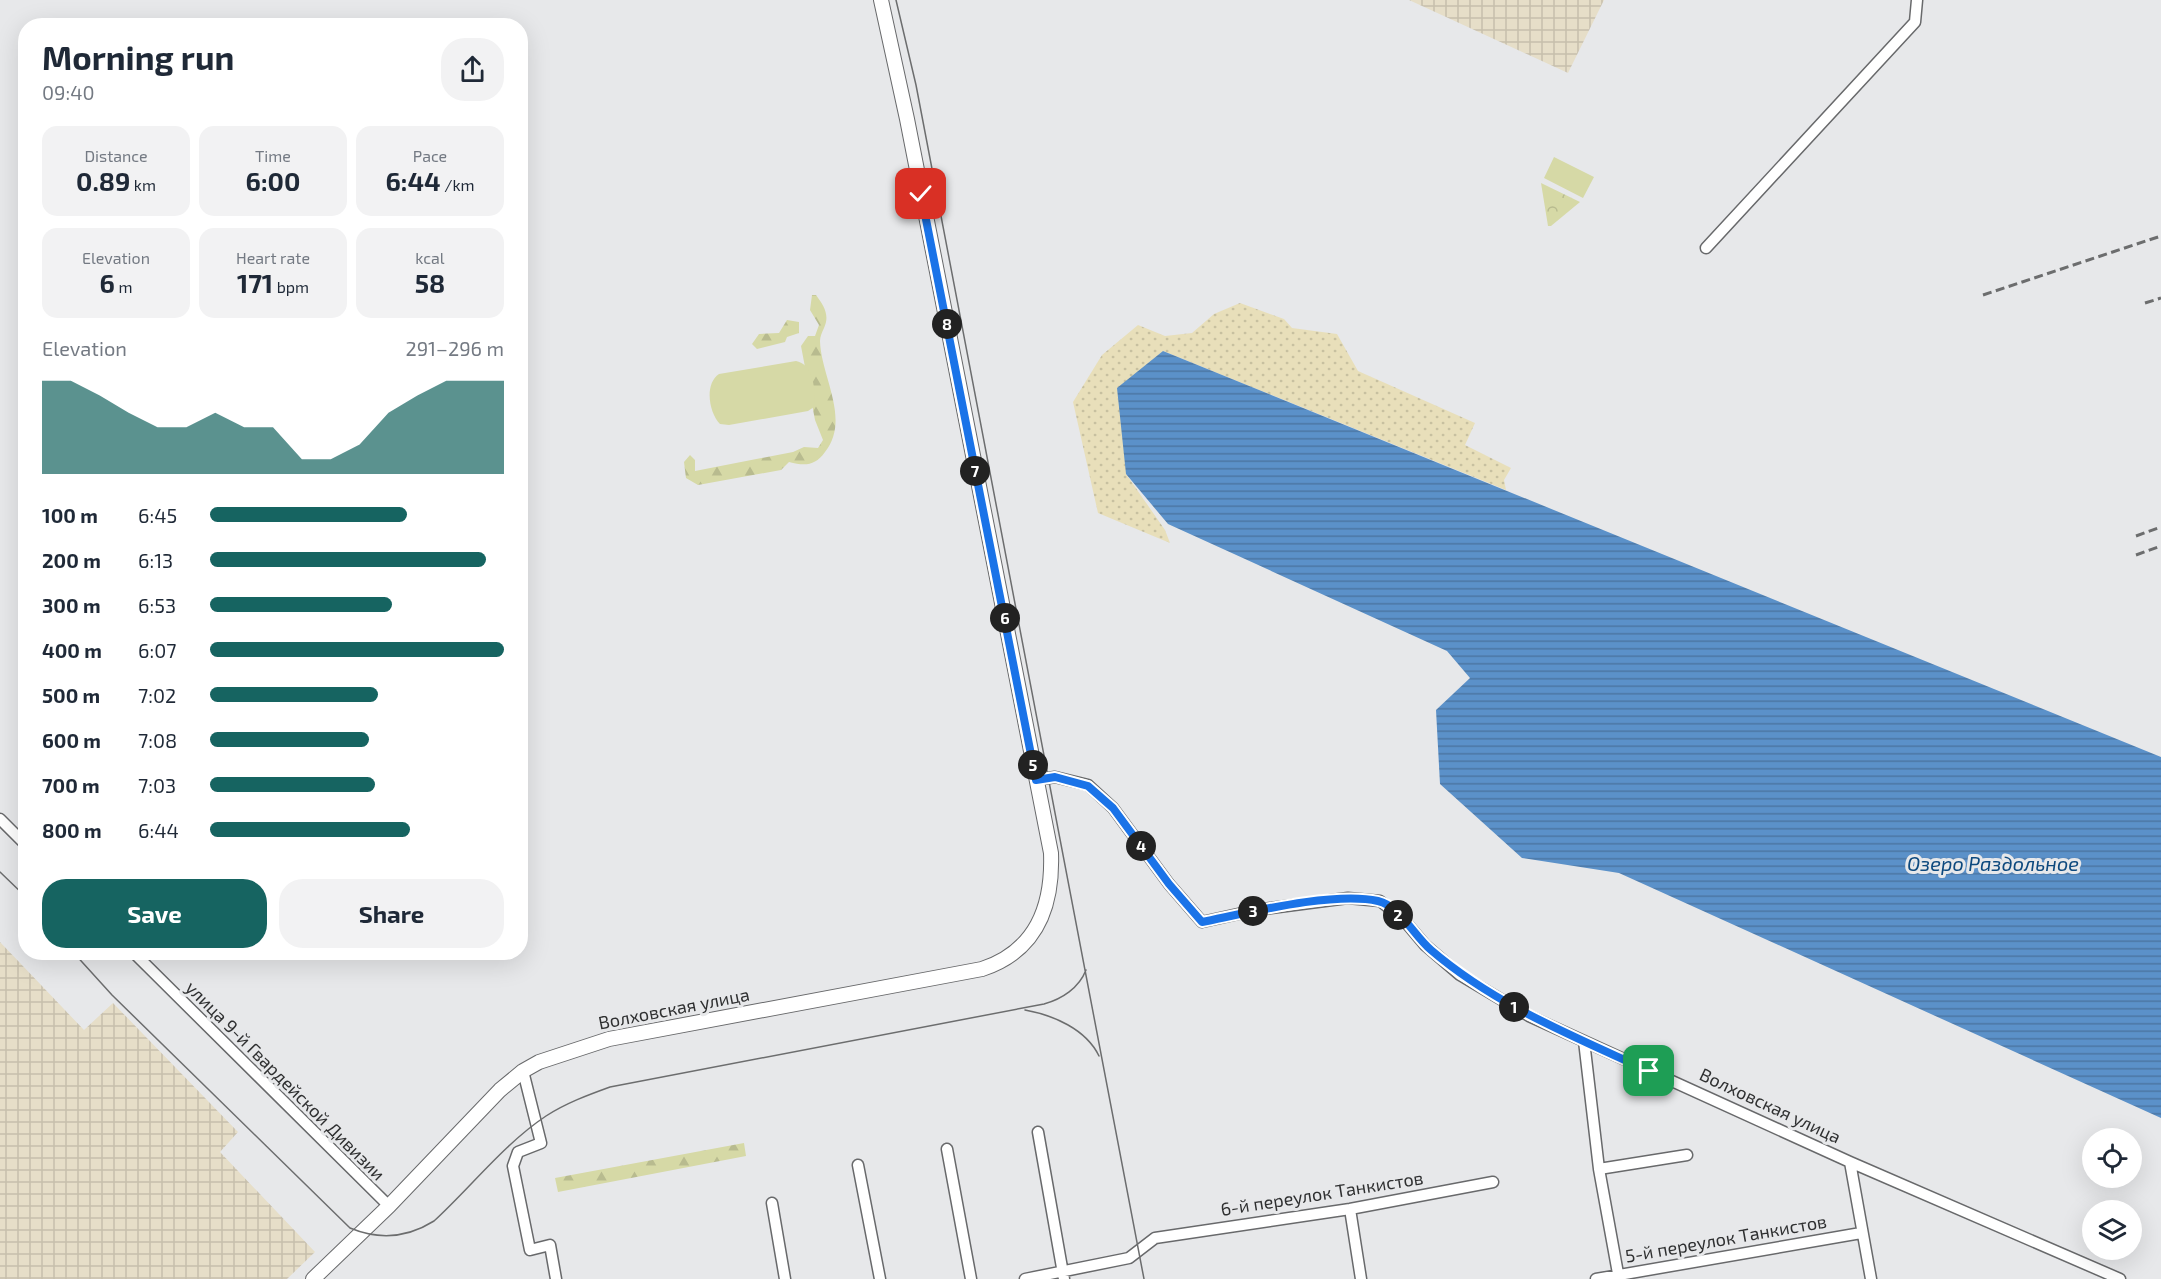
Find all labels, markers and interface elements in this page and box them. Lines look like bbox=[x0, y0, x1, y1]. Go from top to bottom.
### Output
text: Morning run bbox=[42, 37, 234, 77]
button: share bbox=[441, 38, 504, 101]
text: 09:40 bbox=[42, 80, 95, 104]
text: Distance bbox=[84, 146, 148, 165]
text: Time bbox=[255, 146, 291, 165]
text: Pace bbox=[413, 146, 447, 165]
text: 0.89 bbox=[76, 165, 130, 196]
text: 6:00 bbox=[246, 165, 300, 196]
text: 6:44 bbox=[385, 165, 441, 196]
pin bbox=[895, 168, 946, 219]
text: km bbox=[130, 175, 156, 194]
text: /km bbox=[441, 175, 475, 194]
icon: check bbox=[904, 177, 937, 210]
text: Elevation bbox=[82, 248, 150, 267]
text: Heart rate bbox=[236, 248, 310, 267]
text: kcal bbox=[415, 248, 445, 267]
text: 6 bbox=[100, 267, 115, 298]
text: 171 bbox=[237, 267, 273, 298]
text: 58 bbox=[415, 267, 445, 298]
text: m bbox=[115, 277, 132, 296]
text: bpm bbox=[273, 277, 309, 296]
pin: 8 bbox=[932, 309, 962, 339]
text: 8 bbox=[942, 314, 952, 333]
text: Elevation bbox=[42, 336, 127, 360]
text: 291–296 m bbox=[405, 336, 504, 360]
pin: 7 bbox=[960, 456, 990, 486]
text: 7 bbox=[971, 461, 979, 480]
text: 100 m bbox=[42, 503, 98, 527]
text: 6:45 bbox=[138, 503, 177, 527]
text: 200 m bbox=[42, 548, 101, 572]
text: 6:13 bbox=[138, 548, 173, 572]
text: 300 m bbox=[42, 593, 101, 617]
text: 6:53 bbox=[138, 593, 176, 617]
pin: 6 bbox=[990, 603, 1020, 633]
text: 6 bbox=[1000, 608, 1010, 627]
text: 400 m bbox=[42, 638, 102, 662]
text: 6:07 bbox=[138, 638, 176, 662]
text: 500 m bbox=[42, 683, 100, 707]
text: 7:02 bbox=[138, 683, 176, 707]
text: 600 m bbox=[42, 728, 101, 752]
text: 7:08 bbox=[138, 728, 177, 752]
pin: 5 bbox=[1018, 750, 1048, 780]
text: 5 bbox=[1029, 755, 1037, 774]
text: 700 m bbox=[42, 773, 100, 797]
text: 7:03 bbox=[138, 773, 176, 797]
text: 800 m bbox=[42, 818, 102, 842]
text: 6:44 bbox=[138, 818, 179, 842]
pin: 4 bbox=[1126, 831, 1156, 861]
text: 4 bbox=[1136, 836, 1146, 855]
water label: Озеро Раздольное bbox=[1907, 851, 2079, 875]
button: Save bbox=[42, 879, 267, 948]
button: Share bbox=[279, 879, 504, 948]
pin: 3 bbox=[1238, 896, 1268, 926]
pin: 2 bbox=[1383, 900, 1413, 930]
text: 3 bbox=[1248, 901, 1258, 920]
text: 2 bbox=[1393, 905, 1403, 924]
street label: улица 9-й Гвардейской Дивизии bbox=[181, 976, 390, 1185]
street label: Волховская улица bbox=[596, 983, 751, 1033]
pin: 1 bbox=[1499, 992, 1529, 1022]
text: 1 bbox=[1511, 997, 1517, 1016]
pin bbox=[1623, 1045, 1674, 1096]
icon: arrive bbox=[1632, 1054, 1665, 1087]
street label: Волховская улица bbox=[1696, 1063, 1845, 1148]
map controls bbox=[2082, 1128, 2142, 1260]
button: locate bbox=[2082, 1128, 2142, 1188]
street label: 6-й переулок Танкистов bbox=[1219, 1166, 1425, 1220]
button: layers bbox=[2082, 1200, 2142, 1260]
street label: 5-й переулок Танкистов bbox=[1623, 1209, 1828, 1267]

